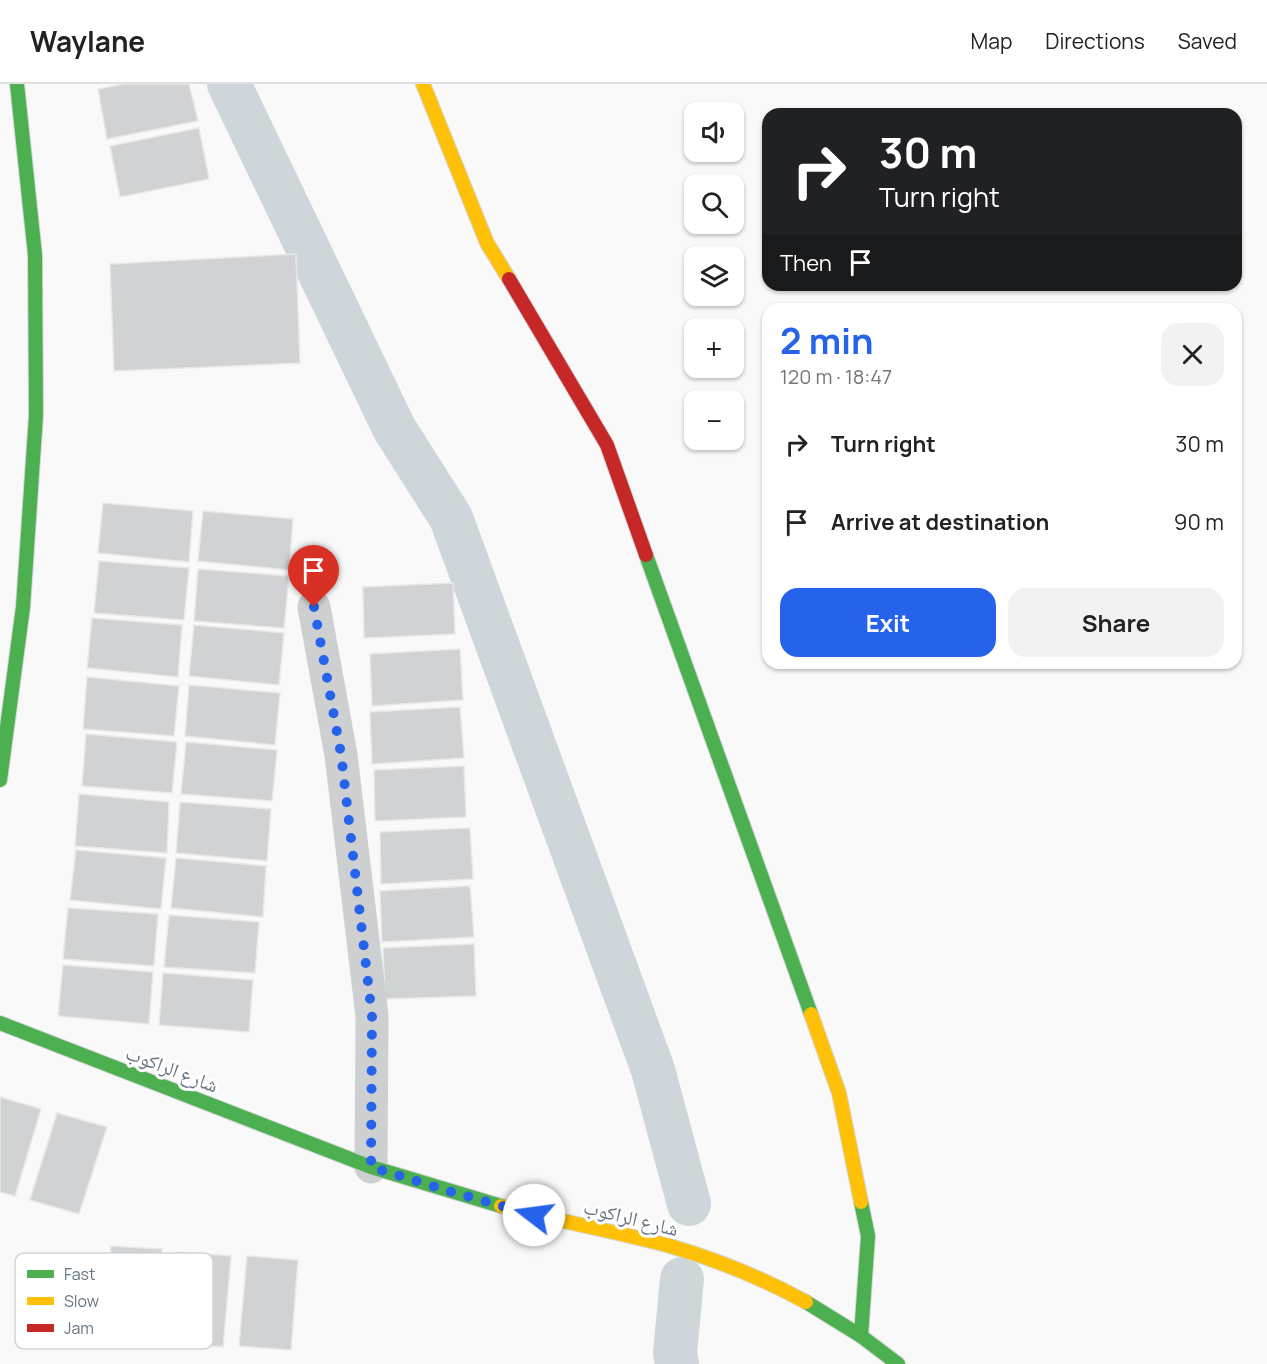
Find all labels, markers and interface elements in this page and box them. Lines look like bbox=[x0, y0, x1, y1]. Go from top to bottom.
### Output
text: Waylane bbox=[30, 22, 145, 60]
text: Map bbox=[971, 27, 1012, 55]
text: Directions bbox=[1045, 27, 1145, 55]
text: Saved bbox=[1178, 27, 1237, 55]
map controls bbox=[684, 102, 744, 450]
button: sound bbox=[684, 102, 744, 162]
text: 30 m bbox=[879, 123, 977, 181]
icon: right bbox=[780, 132, 858, 210]
button: search bbox=[684, 174, 744, 234]
text: Turn right bbox=[879, 178, 1000, 215]
button: layers bbox=[684, 246, 744, 306]
icon: arrive bbox=[844, 246, 877, 279]
text: Then bbox=[780, 248, 832, 278]
text: 2 min bbox=[780, 316, 874, 365]
button: + bbox=[684, 318, 744, 378]
button: close bbox=[1161, 323, 1224, 386]
text: 120 m · 18:47 bbox=[780, 363, 892, 390]
button: − bbox=[684, 390, 744, 450]
icon: right bbox=[780, 428, 813, 461]
text: Turn right bbox=[831, 429, 936, 459]
text: 30 m bbox=[1175, 429, 1224, 459]
icon: arrive bbox=[780, 506, 813, 539]
text: Arrive at destination bbox=[831, 507, 1049, 537]
text: 90 m bbox=[1174, 507, 1224, 537]
pin bbox=[288, 545, 339, 607]
icon: arrive bbox=[297, 554, 330, 587]
button: Exit bbox=[780, 588, 996, 657]
button: Share bbox=[1008, 588, 1224, 657]
street label: شارع الراكوب bbox=[122, 1039, 222, 1099]
position arrow bbox=[502, 1183, 566, 1247]
street label: شارع الراكوب bbox=[581, 1193, 681, 1242]
legend bbox=[15, 1253, 213, 1349]
text: Fast bbox=[64, 1263, 95, 1285]
text: Slow bbox=[64, 1290, 99, 1312]
text: Jam bbox=[64, 1317, 94, 1339]

